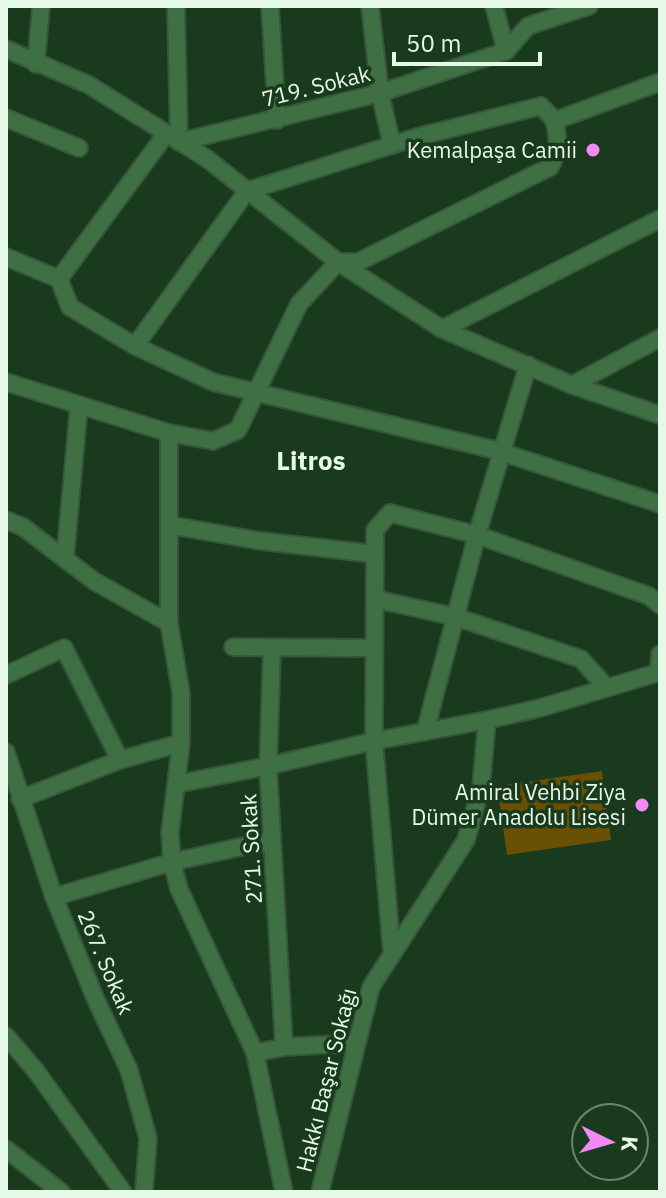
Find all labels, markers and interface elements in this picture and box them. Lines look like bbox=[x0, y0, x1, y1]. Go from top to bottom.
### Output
scale bar bbox=[394, 16, 540, 66]
text: 50 m bbox=[406, 27, 461, 59]
street label: 719. Sokak bbox=[259, 58, 373, 113]
place label: Kemalpaşa Camii bbox=[407, 135, 577, 164]
marker: Kemalpaşa Camii bbox=[584, 141, 602, 159]
district label: Litros bbox=[276, 443, 346, 477]
place label: Amiral Vehbi Ziya Dümer Anadolu Lisesi bbox=[412, 777, 626, 831]
street label: 271. Sokak bbox=[233, 793, 268, 905]
marker: Amiral Vehbi Ziya Dümer Anadolu Lisesi bbox=[633, 796, 651, 814]
street label: 267. Sokak bbox=[71, 905, 142, 1019]
street label: Hakkı Başar Sokağı bbox=[289, 985, 362, 1175]
north arrow bbox=[570, 1102, 650, 1182]
text: K bbox=[615, 1135, 646, 1153]

